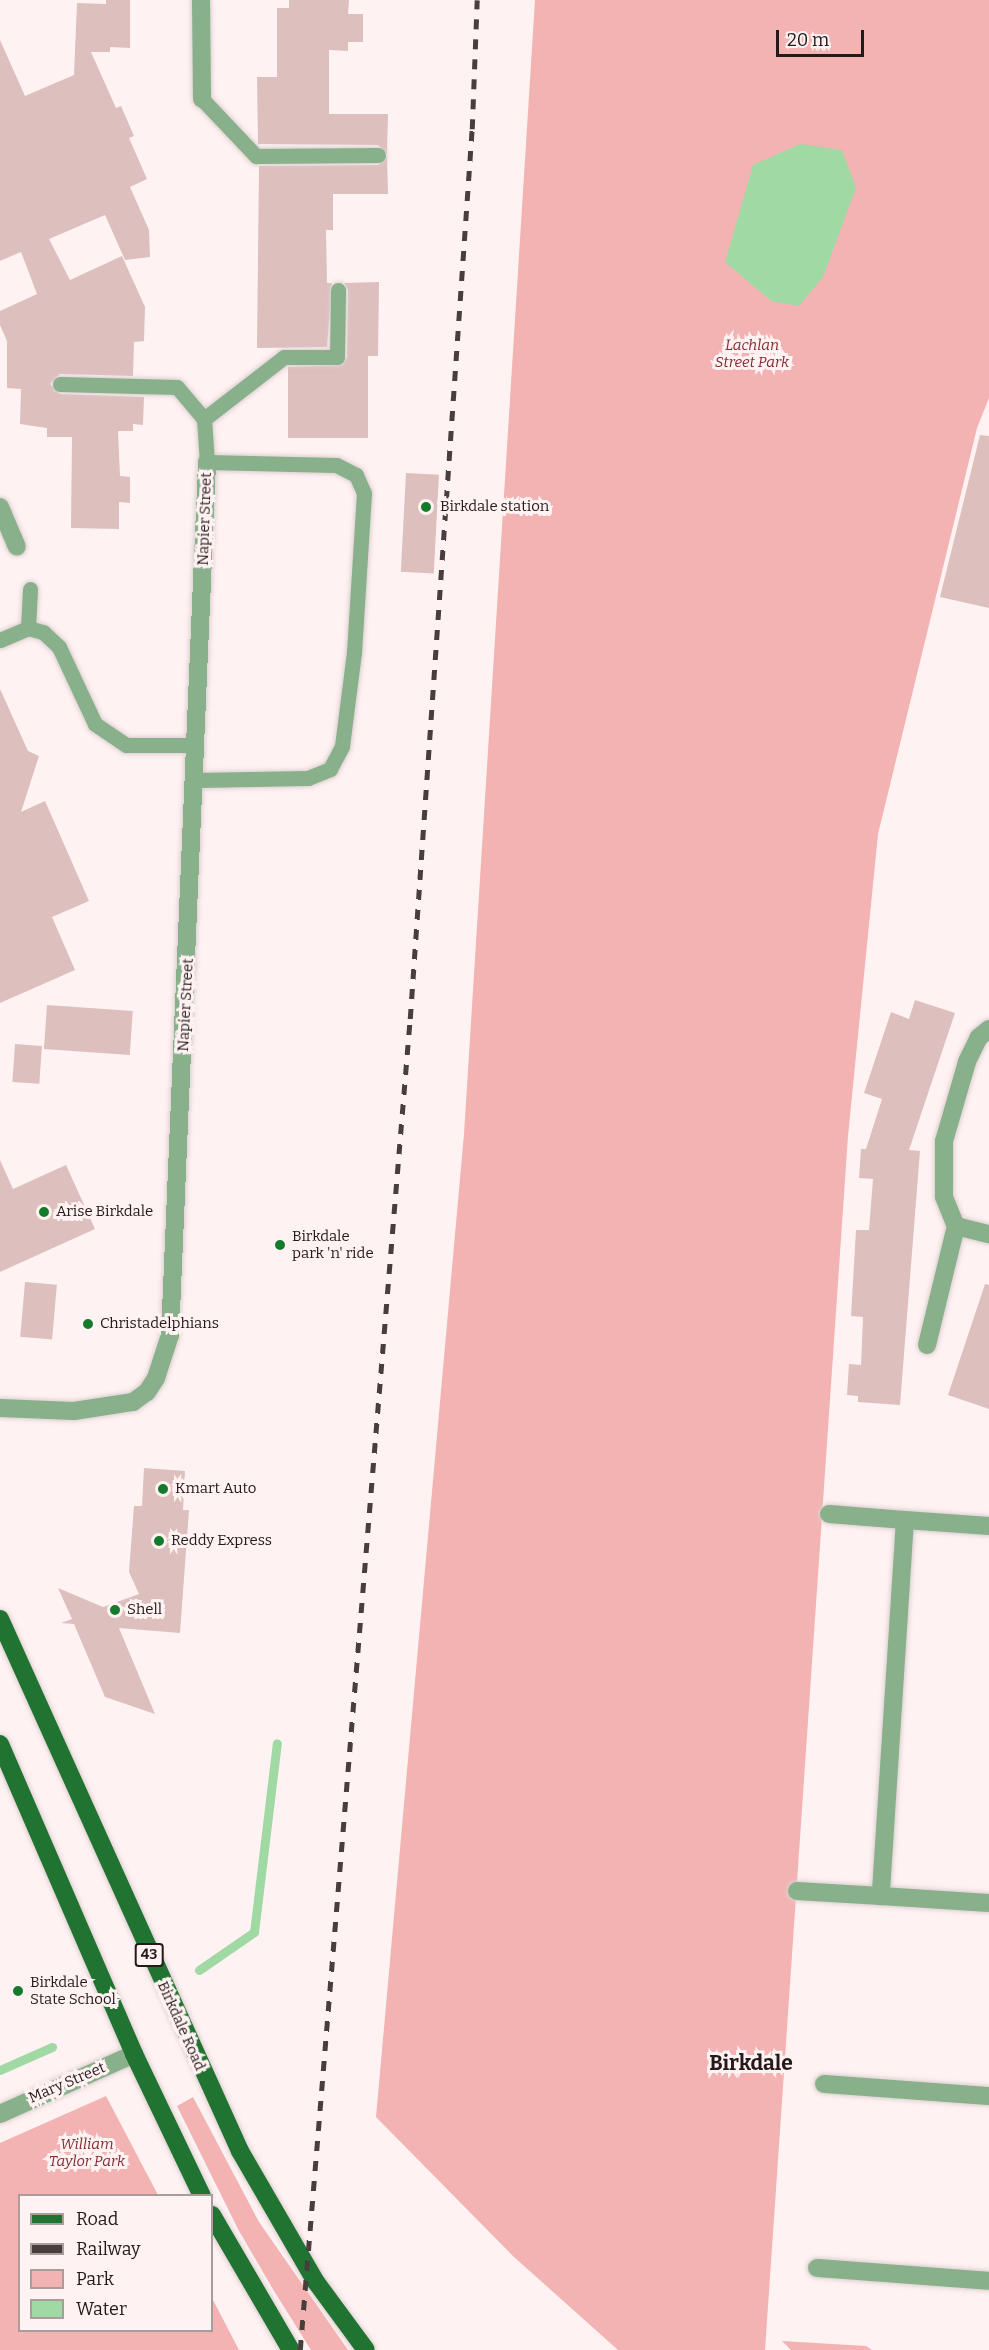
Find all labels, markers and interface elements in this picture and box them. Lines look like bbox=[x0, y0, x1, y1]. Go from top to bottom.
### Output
scale bar bbox=[779, 18, 868, 56]
text: 20 m bbox=[787, 29, 829, 51]
park label: Lachlan Street Park bbox=[715, 336, 789, 371]
street label: Napier Street bbox=[194, 472, 216, 566]
marker: Birkdale station bbox=[417, 498, 435, 516]
place label: Birkdale station bbox=[440, 498, 549, 516]
street label: Napier Street bbox=[175, 958, 197, 1052]
place label: Arise Birkdale bbox=[56, 1203, 153, 1221]
marker: Arise Birkdale bbox=[37, 1205, 51, 1219]
place label: Birkdale park 'n' ride bbox=[292, 1227, 374, 1262]
marker: Birkdale park 'n' ride bbox=[273, 1238, 287, 1252]
place label: Christadelphians bbox=[100, 1315, 219, 1333]
marker: Christadelphians bbox=[81, 1317, 95, 1331]
place label: Kmart Auto bbox=[175, 1480, 256, 1498]
marker: Kmart Auto bbox=[156, 1482, 170, 1496]
place label: Reddy Express bbox=[171, 1532, 272, 1550]
marker: Reddy Express bbox=[152, 1534, 166, 1548]
place label: Shell bbox=[127, 1601, 162, 1619]
marker: Shell bbox=[108, 1603, 122, 1617]
road number: 43 bbox=[134, 1944, 164, 1966]
place label: Birkdale State School bbox=[30, 1973, 116, 2008]
street label: Birkdale Road bbox=[153, 1979, 209, 2073]
marker: Birkdale State School bbox=[11, 1984, 25, 1998]
district label: Birkdale bbox=[709, 2050, 793, 2076]
street label: Mary Street bbox=[26, 2059, 108, 2107]
park label: William Taylor Park bbox=[49, 2135, 125, 2170]
legend bbox=[18, 2194, 213, 2332]
text: Road bbox=[76, 2208, 118, 2230]
text: Railway bbox=[76, 2238, 140, 2260]
text: Park bbox=[76, 2268, 114, 2290]
text: Water bbox=[76, 2298, 127, 2320]

